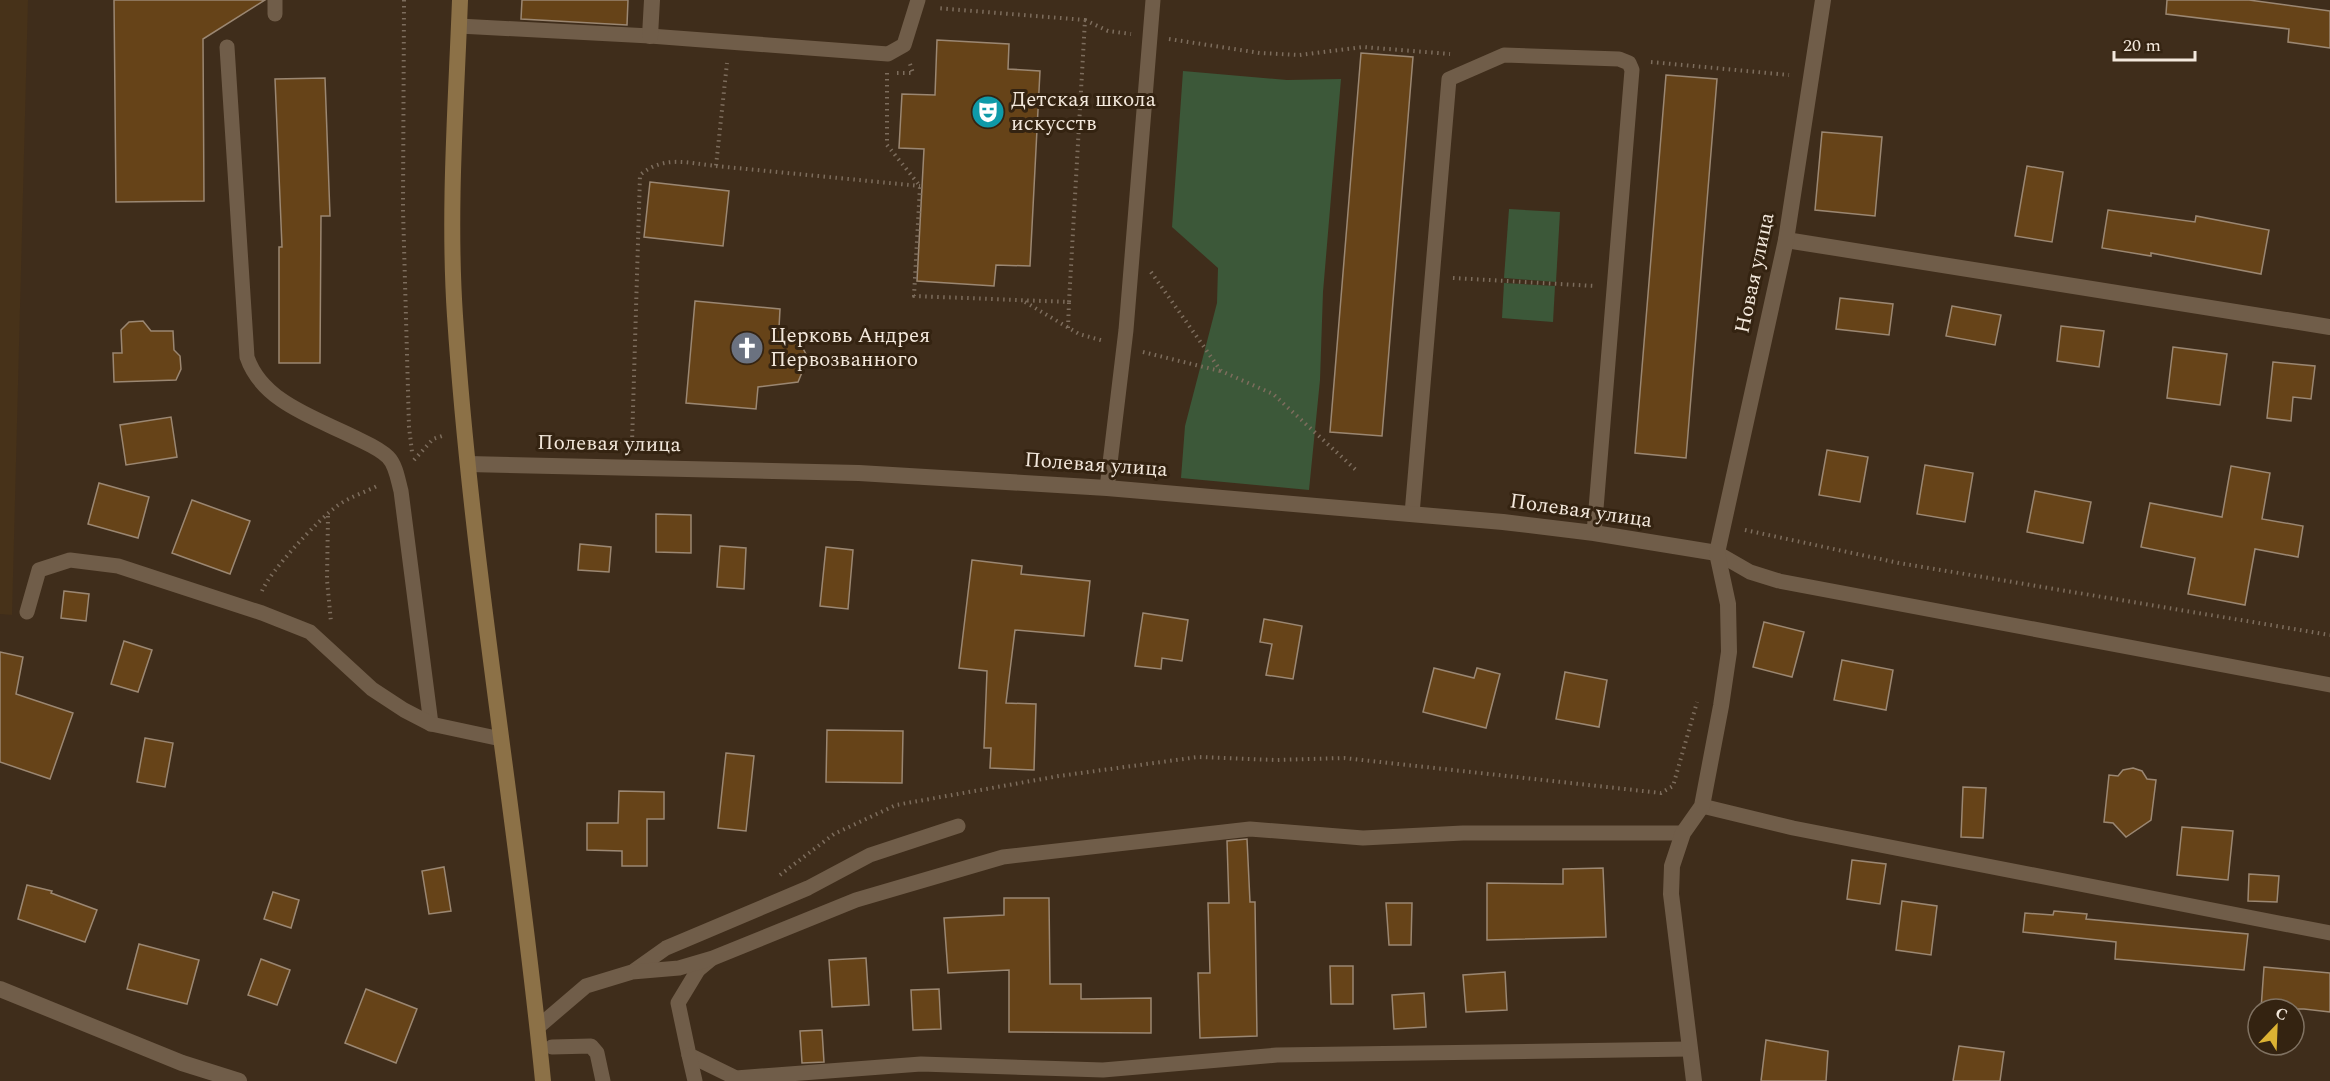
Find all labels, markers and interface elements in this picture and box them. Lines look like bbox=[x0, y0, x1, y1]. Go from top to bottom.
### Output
scale bar bbox=[2114, 24, 2195, 62]
text: 20 m bbox=[2123, 32, 2161, 59]
place label: Детская школа искусств bbox=[1011, 84, 1157, 140]
theatre icon: Детская школа искусств bbox=[970, 94, 1006, 130]
street label: Новая улица bbox=[1727, 209, 1784, 336]
place label: Церковь Андрея Первозванного bbox=[770, 320, 930, 376]
church icon: Церковь Андрея Первозванного bbox=[729, 330, 765, 366]
street label: Полевая улица bbox=[537, 427, 682, 461]
street label: Полевая улица bbox=[1023, 444, 1169, 486]
street label: Полевая улица bbox=[1508, 485, 1655, 537]
north arrow bbox=[2246, 997, 2306, 1057]
text: С bbox=[2272, 1001, 2291, 1027]

